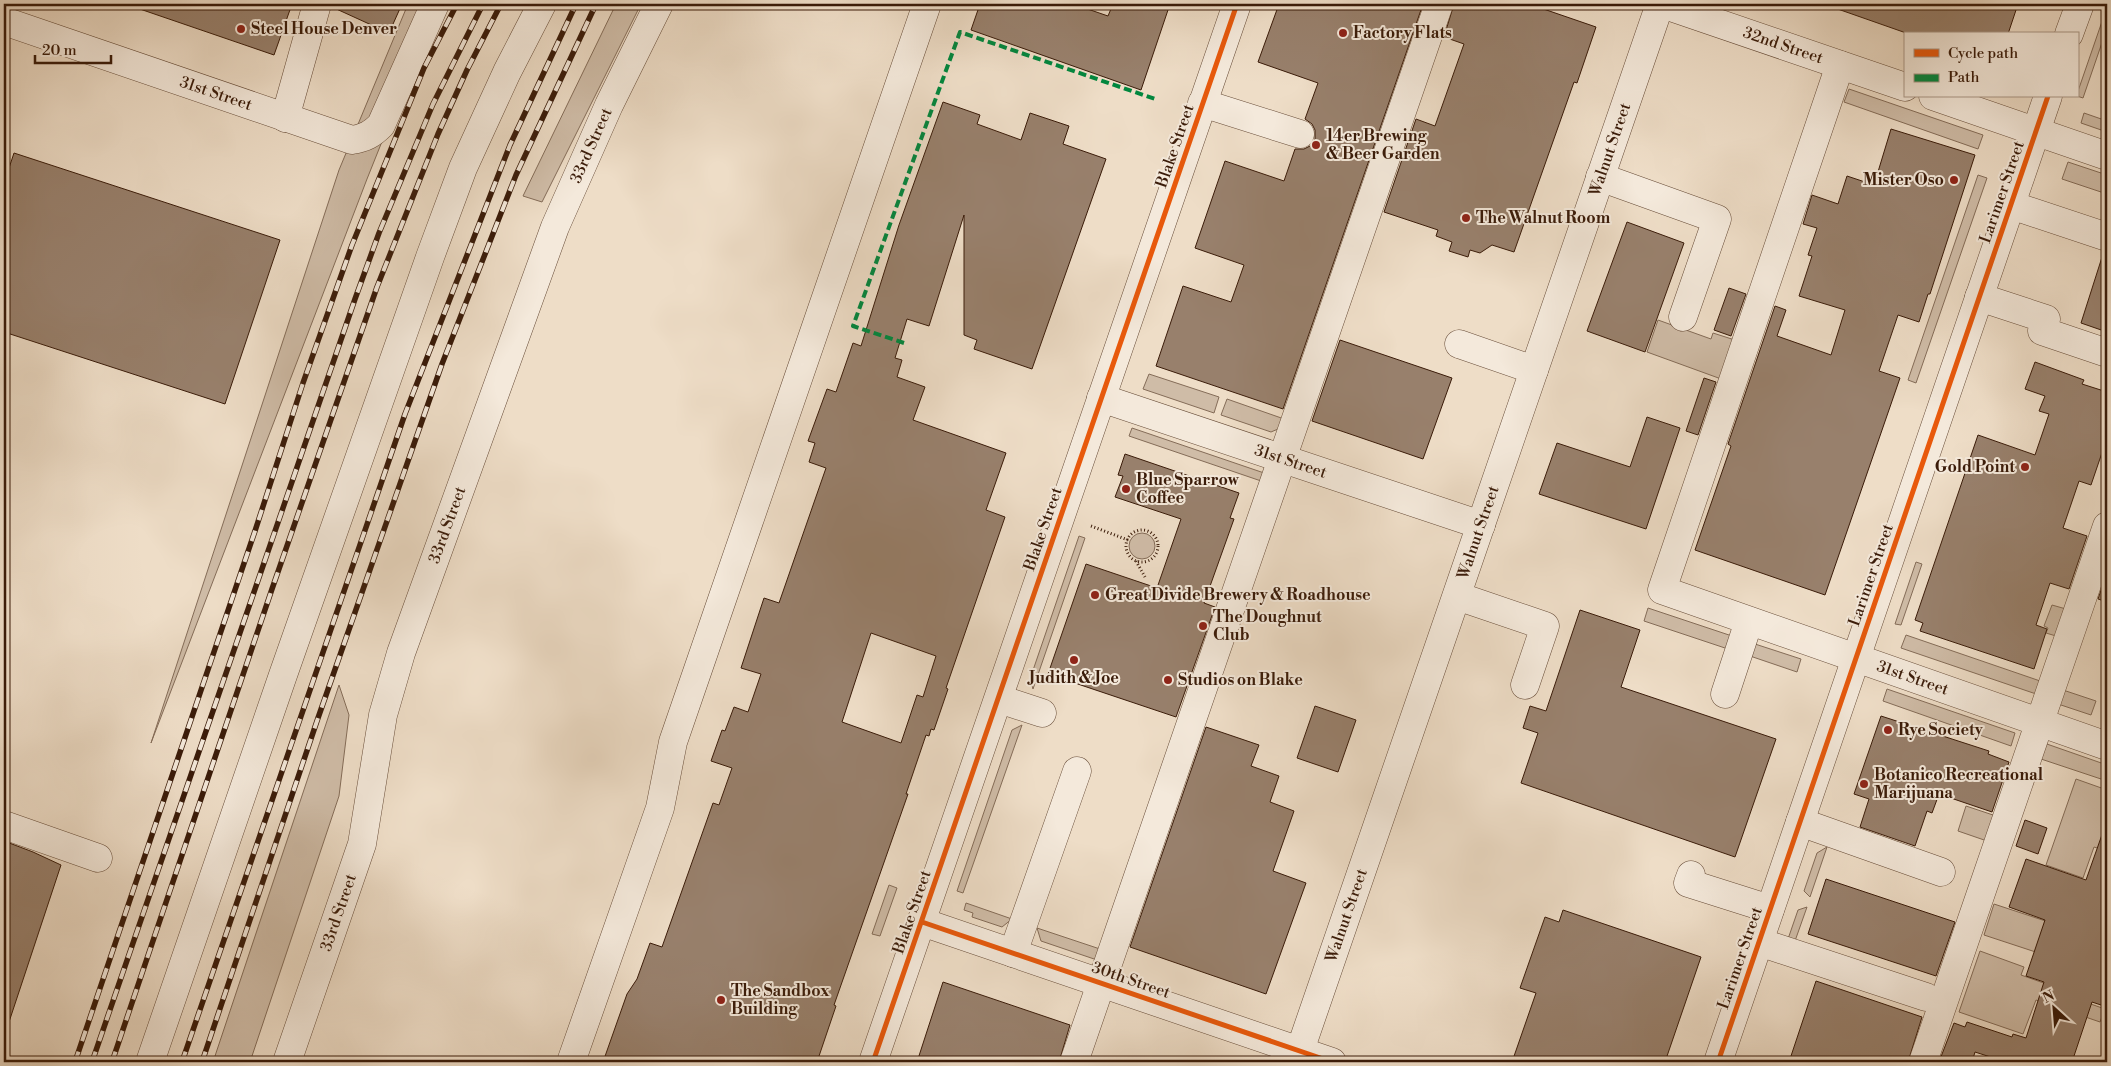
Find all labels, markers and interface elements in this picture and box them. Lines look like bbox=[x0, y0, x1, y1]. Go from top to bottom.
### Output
place label: Steel House Denver bbox=[251, 19, 397, 39]
street label: 32nd Street bbox=[1740, 22, 1826, 68]
marker: Steel House Denver bbox=[235, 23, 247, 35]
place label: Factory Flats bbox=[1353, 23, 1452, 43]
marker: Factory Flats bbox=[1337, 27, 1349, 39]
scale bar bbox=[35, 32, 111, 64]
legend bbox=[1904, 32, 2078, 98]
text: 20 m bbox=[42, 41, 77, 60]
text: Cycle path bbox=[1948, 44, 2018, 63]
text: Path bbox=[1948, 68, 1980, 87]
street label: 31st Street bbox=[177, 72, 255, 115]
street label: Walnut Street bbox=[1584, 100, 1635, 200]
street label: Blake Street bbox=[1151, 101, 1199, 191]
street label: 33rd Street bbox=[566, 104, 617, 186]
place label: 14er Brewing & Beer Garden bbox=[1326, 126, 1440, 164]
street label: Larimer Street bbox=[1975, 138, 2029, 246]
marker: 14er Brewing & Beer Garden bbox=[1310, 139, 1322, 151]
place label: Mister Oso bbox=[1863, 170, 1944, 190]
marker: Mister Oso bbox=[1948, 174, 1960, 186]
place label: The Walnut Room bbox=[1476, 208, 1611, 228]
marker: The Walnut Room bbox=[1460, 212, 1472, 224]
street label: 31st Street bbox=[1252, 440, 1330, 483]
place label: Gold Point bbox=[1935, 457, 2015, 477]
marker: Gold Point bbox=[2019, 461, 2031, 473]
place label: Blue Sparrow Coffee bbox=[1136, 470, 1240, 508]
street label: 33rd Street bbox=[424, 483, 470, 566]
marker: Blue Sparrow Coffee bbox=[1120, 483, 1132, 495]
street label: Walnut Street bbox=[1453, 483, 1504, 583]
street label: Blake Street bbox=[1019, 484, 1067, 574]
street label: Larimer Street bbox=[1844, 521, 1898, 629]
place label: Great Divide Brewery & Roadhouse bbox=[1105, 585, 1371, 605]
marker: Great Divide Brewery & Roadhouse bbox=[1089, 589, 1101, 601]
place label: The Doughnut Club bbox=[1213, 607, 1322, 645]
marker: The Doughnut Club bbox=[1197, 620, 1209, 632]
marker: Judith & Joe bbox=[1068, 654, 1080, 666]
street label: 31st Street bbox=[1874, 656, 1952, 700]
place label: Judith & Joe bbox=[1027, 668, 1119, 688]
place label: Studios on Blake bbox=[1178, 670, 1303, 690]
marker: Studios on Blake bbox=[1162, 674, 1174, 686]
place label: Rye Society bbox=[1898, 720, 1984, 740]
marker: Rye Society bbox=[1882, 724, 1894, 736]
place label: Botanico Recreational Marijuana bbox=[1874, 765, 2044, 803]
marker: Botanico Recreational Marijuana bbox=[1858, 778, 1870, 790]
street label: Walnut Street bbox=[1321, 866, 1372, 966]
street label: Blake Street bbox=[888, 867, 936, 957]
street label: 33rd Street bbox=[316, 871, 361, 954]
street label: Larimer Street bbox=[1713, 904, 1767, 1012]
street label: 30th Street bbox=[1089, 957, 1173, 1003]
place label: The Sandbox Building bbox=[731, 981, 830, 1019]
north arrow bbox=[2028, 984, 2078, 1034]
text: N bbox=[2040, 987, 2058, 1008]
marker: The Sandbox Building bbox=[715, 994, 727, 1006]

